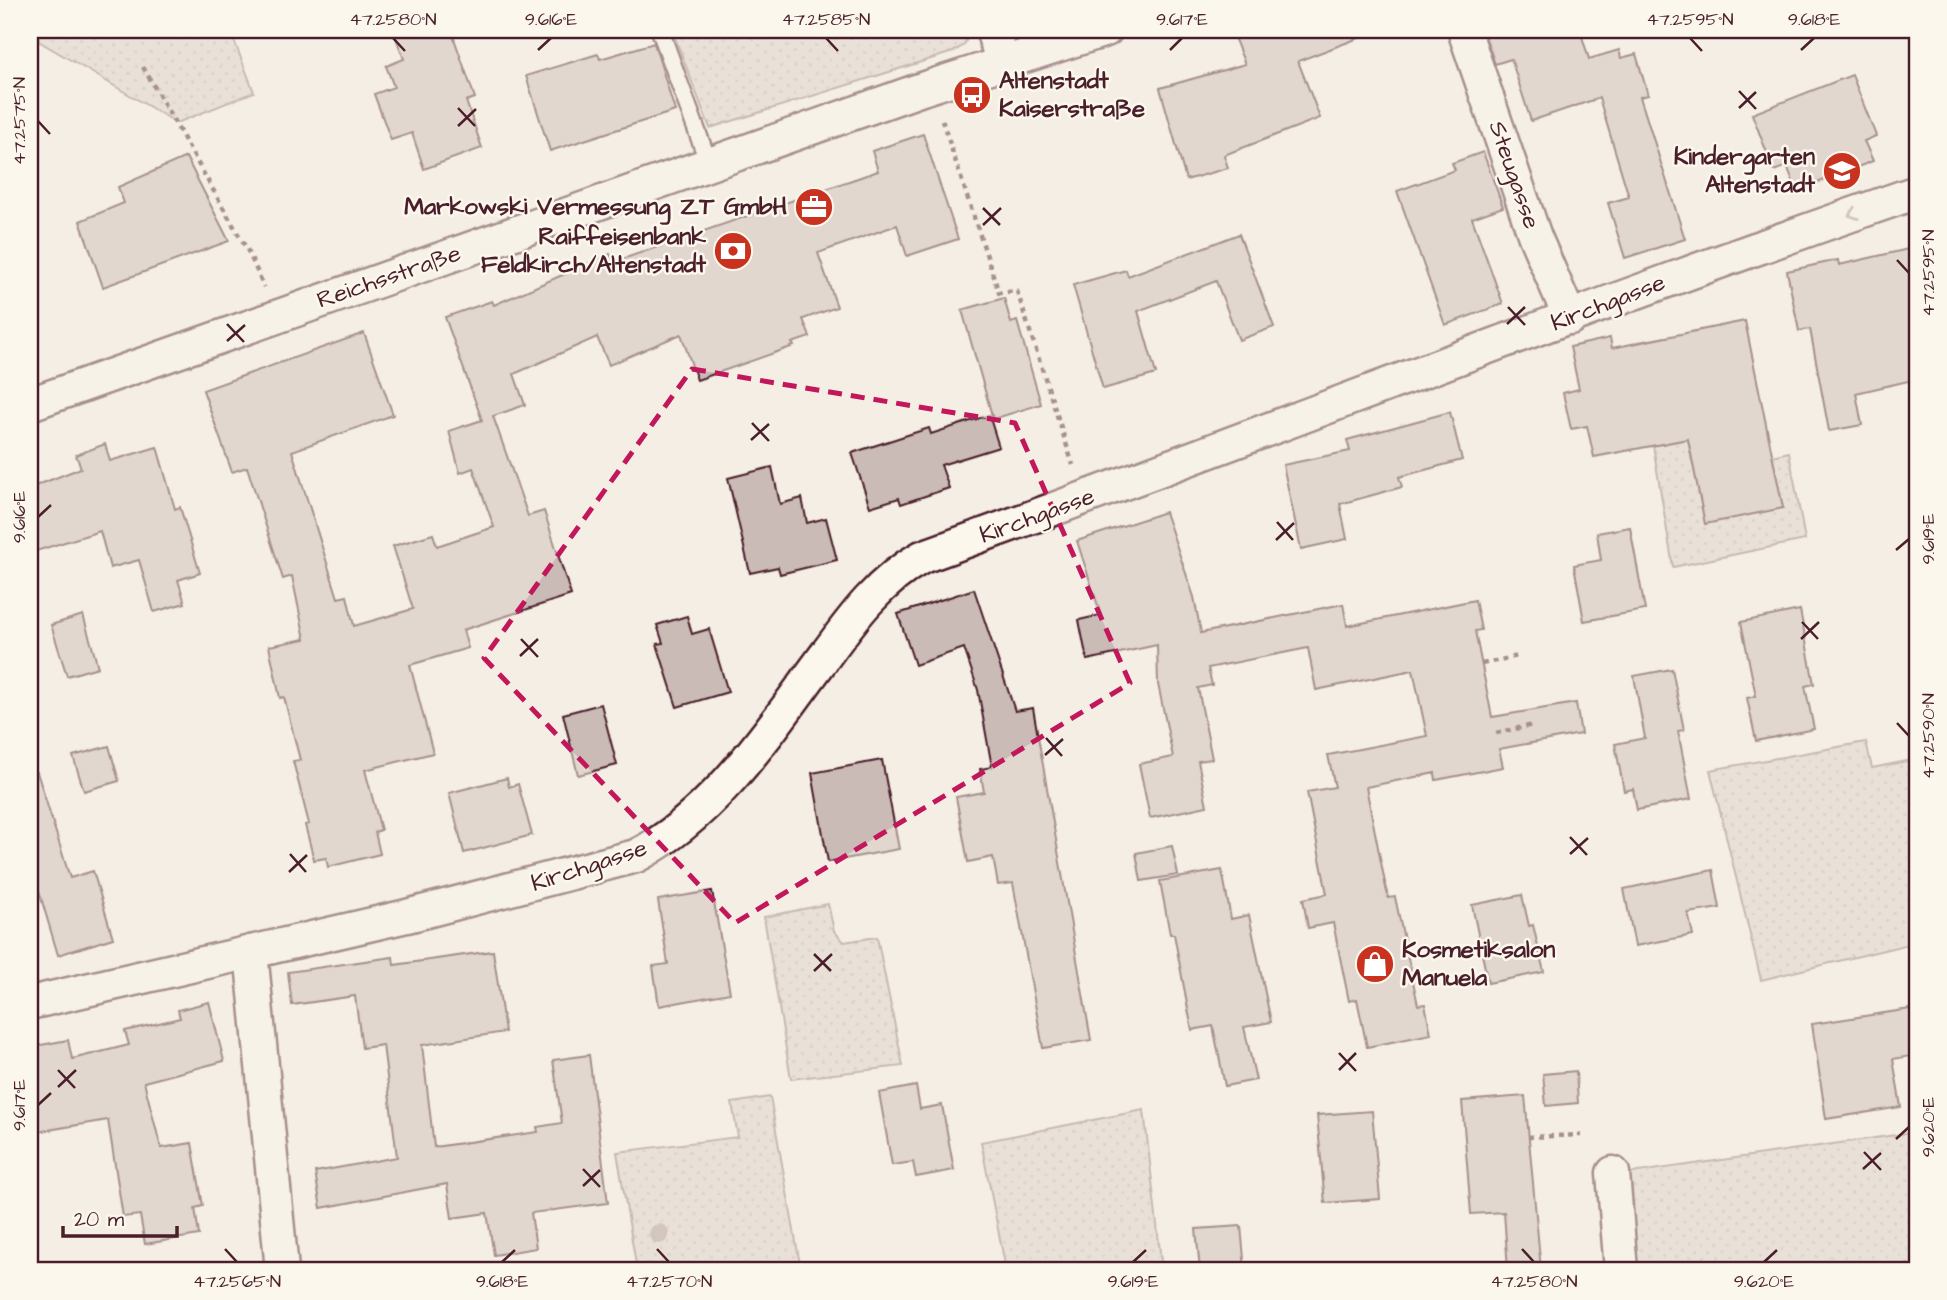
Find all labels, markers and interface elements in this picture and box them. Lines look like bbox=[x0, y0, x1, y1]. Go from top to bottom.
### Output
text: 47.2580°N bbox=[349, 7, 437, 32]
text: 9.616°E bbox=[525, 7, 577, 32]
text: 47.2585°N bbox=[782, 7, 870, 32]
text: 9.617°E bbox=[1156, 7, 1208, 32]
text: 47.2595°N bbox=[1646, 7, 1734, 32]
text: 9.618°E bbox=[1788, 7, 1841, 32]
place label: Altenstadt Kaiserstraße bbox=[999, 64, 1145, 126]
bus stop icon: Altenstadt Kaiserstraße bbox=[951, 74, 993, 116]
text: 47.2575°N bbox=[7, 77, 32, 165]
street label: Steugasse bbox=[1479, 117, 1548, 234]
place label: Kindergarten Altenstadt bbox=[1674, 140, 1815, 202]
school or university icon: Kindergarten Altenstadt bbox=[1821, 150, 1863, 192]
office icon: Markowski Vermessung ZT GmbH bbox=[793, 186, 835, 228]
place label: Markowski Vermessung ZT GmbH bbox=[404, 190, 787, 225]
one-way arrow bbox=[1847, 206, 1859, 220]
place label: Raiffeisenbank Feldkirch/Altenstadt bbox=[481, 220, 706, 282]
text: 47.2595°N bbox=[1916, 229, 1941, 317]
bank icon: Raiffeisenbank Feldkirch/Altenstadt bbox=[712, 230, 754, 272]
street label: Reichsstraße bbox=[313, 236, 466, 318]
street label: Kirchgasse bbox=[1546, 266, 1671, 341]
street label: Kirchgasse bbox=[975, 479, 1100, 553]
text: 9.616°E bbox=[7, 491, 32, 543]
text: 9.619°E bbox=[1916, 513, 1941, 565]
text: 47.2590°N bbox=[1916, 693, 1941, 779]
street label: Kirchgasse bbox=[527, 831, 652, 902]
place label: Kosmetiksalon Manuela bbox=[1402, 933, 1555, 995]
shop icon: Kosmetiksalon Manuela bbox=[1354, 943, 1396, 985]
text: 9.617°E bbox=[7, 1079, 32, 1131]
text: 9.620°E bbox=[1916, 1096, 1941, 1157]
scale bar bbox=[63, 1195, 177, 1239]
text: 20 m bbox=[74, 1205, 125, 1234]
text: 47.2565°N bbox=[193, 1269, 281, 1294]
text: 9.618°E bbox=[476, 1269, 529, 1294]
text: 47.2570°N bbox=[626, 1269, 712, 1294]
text: 9.619°E bbox=[1107, 1269, 1159, 1294]
text: 47.2580°N bbox=[1490, 1269, 1578, 1294]
text: 9.620°E bbox=[1734, 1269, 1795, 1294]

